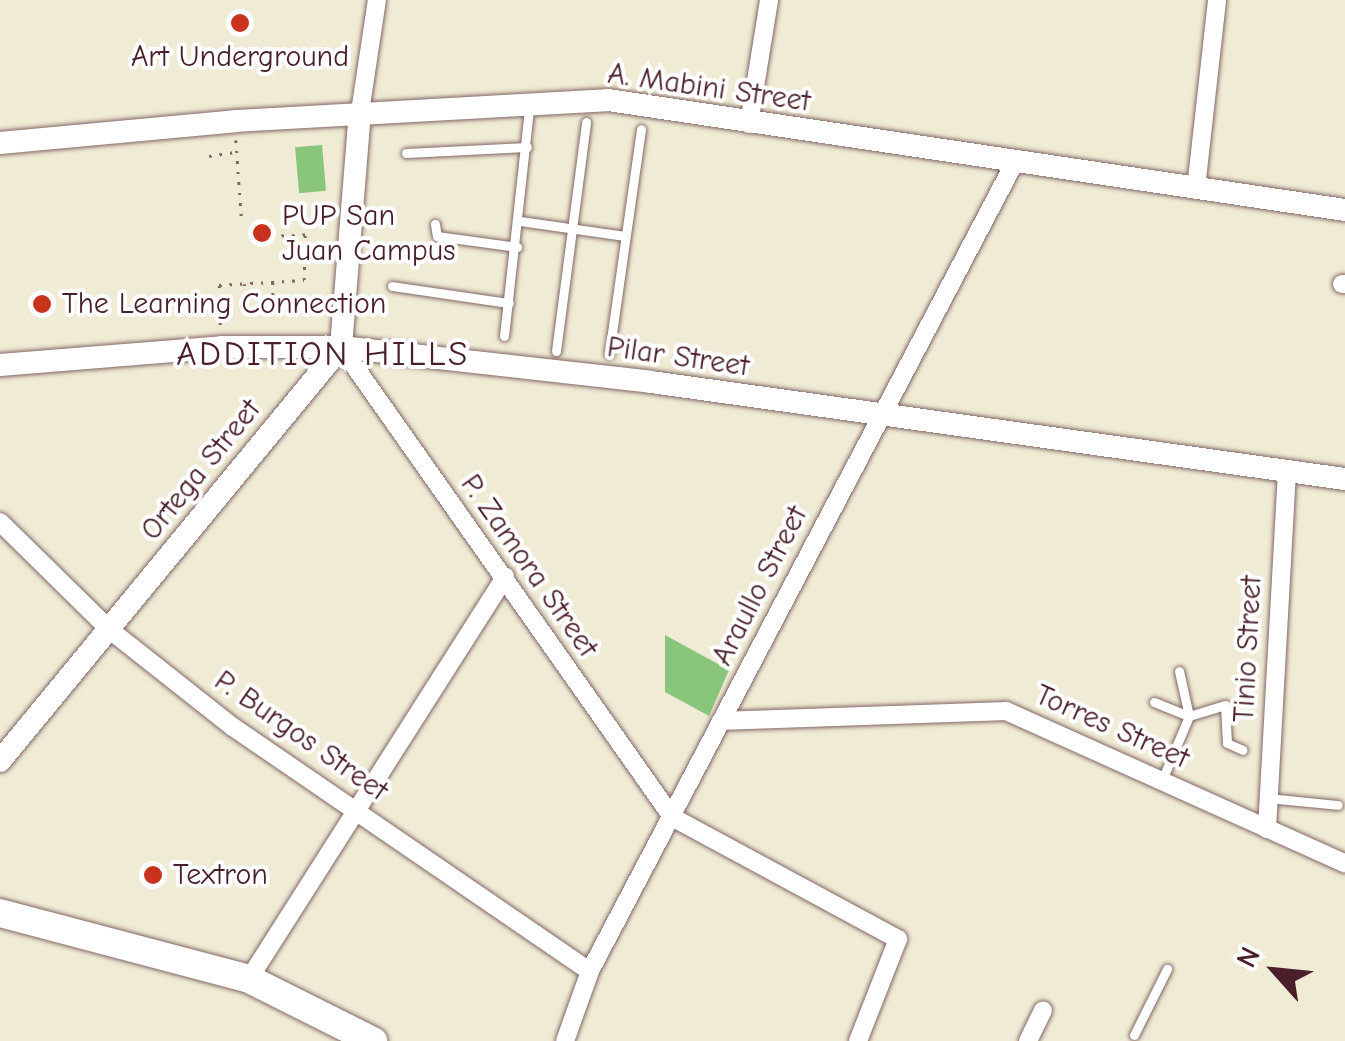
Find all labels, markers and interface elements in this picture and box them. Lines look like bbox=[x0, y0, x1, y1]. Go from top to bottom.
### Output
marker: Art Underground bbox=[229, 12, 251, 34]
place label: Art Underground bbox=[131, 39, 349, 75]
street label: A. Mabini Street bbox=[605, 56, 813, 120]
place label: PUP San Juan Campus bbox=[282, 198, 456, 268]
marker: PUP San Juan Campus bbox=[251, 222, 273, 244]
place label: The Learning Connection bbox=[62, 286, 386, 322]
marker: The Learning Connection bbox=[31, 293, 53, 315]
street label: Pilar Street bbox=[605, 329, 751, 385]
district label: ADDITION HILLS bbox=[176, 333, 470, 375]
street label: Ortega Street bbox=[133, 392, 269, 548]
street label: P. Zamora Street bbox=[453, 468, 605, 664]
street label: Araullo Street bbox=[705, 500, 815, 672]
street label: Tinio Street bbox=[1226, 575, 1270, 723]
street label: P. Burgos Street bbox=[207, 663, 395, 809]
street label: Torres Street bbox=[1029, 677, 1195, 777]
place label: Textron bbox=[173, 857, 268, 893]
marker: Textron bbox=[142, 864, 164, 886]
north arrow bbox=[1225, 921, 1325, 1021]
text: N bbox=[1230, 942, 1267, 973]

